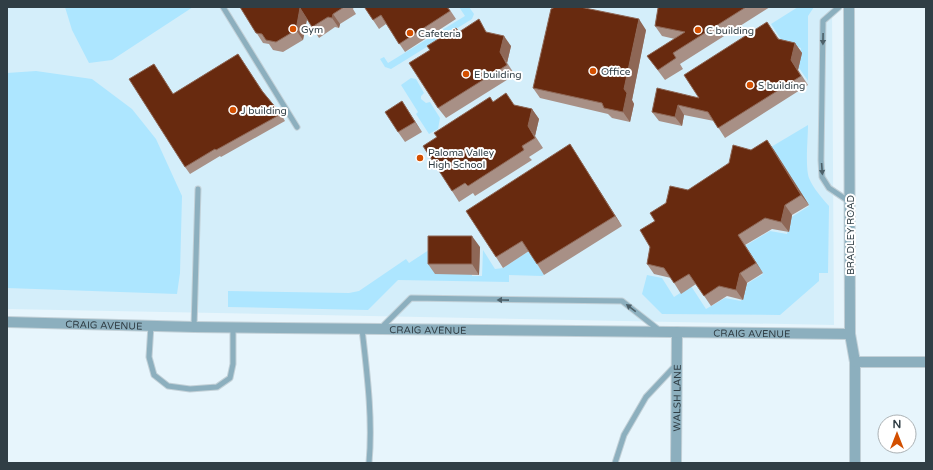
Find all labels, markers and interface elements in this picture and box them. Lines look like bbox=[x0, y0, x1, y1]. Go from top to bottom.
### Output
marker: Gym bbox=[288, 24, 298, 34]
place label: Gym bbox=[301, 24, 323, 36]
marker: C building bbox=[693, 25, 703, 35]
place label: C building bbox=[706, 25, 754, 37]
marker: Cafeteria bbox=[405, 28, 415, 38]
place label: Cafeteria bbox=[418, 28, 461, 40]
one-way arrow bbox=[820, 33, 826, 46]
marker: Office bbox=[588, 66, 598, 76]
place label: Office bbox=[601, 66, 631, 78]
marker: E building bbox=[461, 69, 471, 79]
place label: E building bbox=[474, 69, 522, 81]
marker: S building bbox=[745, 80, 755, 90]
place label: S building bbox=[758, 80, 805, 92]
marker: J building bbox=[228, 105, 238, 115]
place label: J building bbox=[241, 105, 287, 117]
place label: Paloma Valley High School bbox=[428, 147, 495, 171]
marker: Paloma Valley High School bbox=[415, 153, 425, 163]
one-way arrow bbox=[818, 163, 825, 175]
street label: BRADLEY ROAD bbox=[845, 195, 857, 275]
one-way arrow bbox=[496, 297, 509, 303]
one-way arrow bbox=[625, 304, 636, 313]
street label: CRAIG AVENUE bbox=[65, 319, 143, 333]
street label: CRAIG AVENUE bbox=[389, 324, 466, 337]
street label: CRAIG AVENUE bbox=[713, 328, 790, 340]
street label: WALSH LANE bbox=[671, 364, 684, 432]
north arrow bbox=[877, 414, 917, 454]
text: N bbox=[893, 418, 901, 431]

